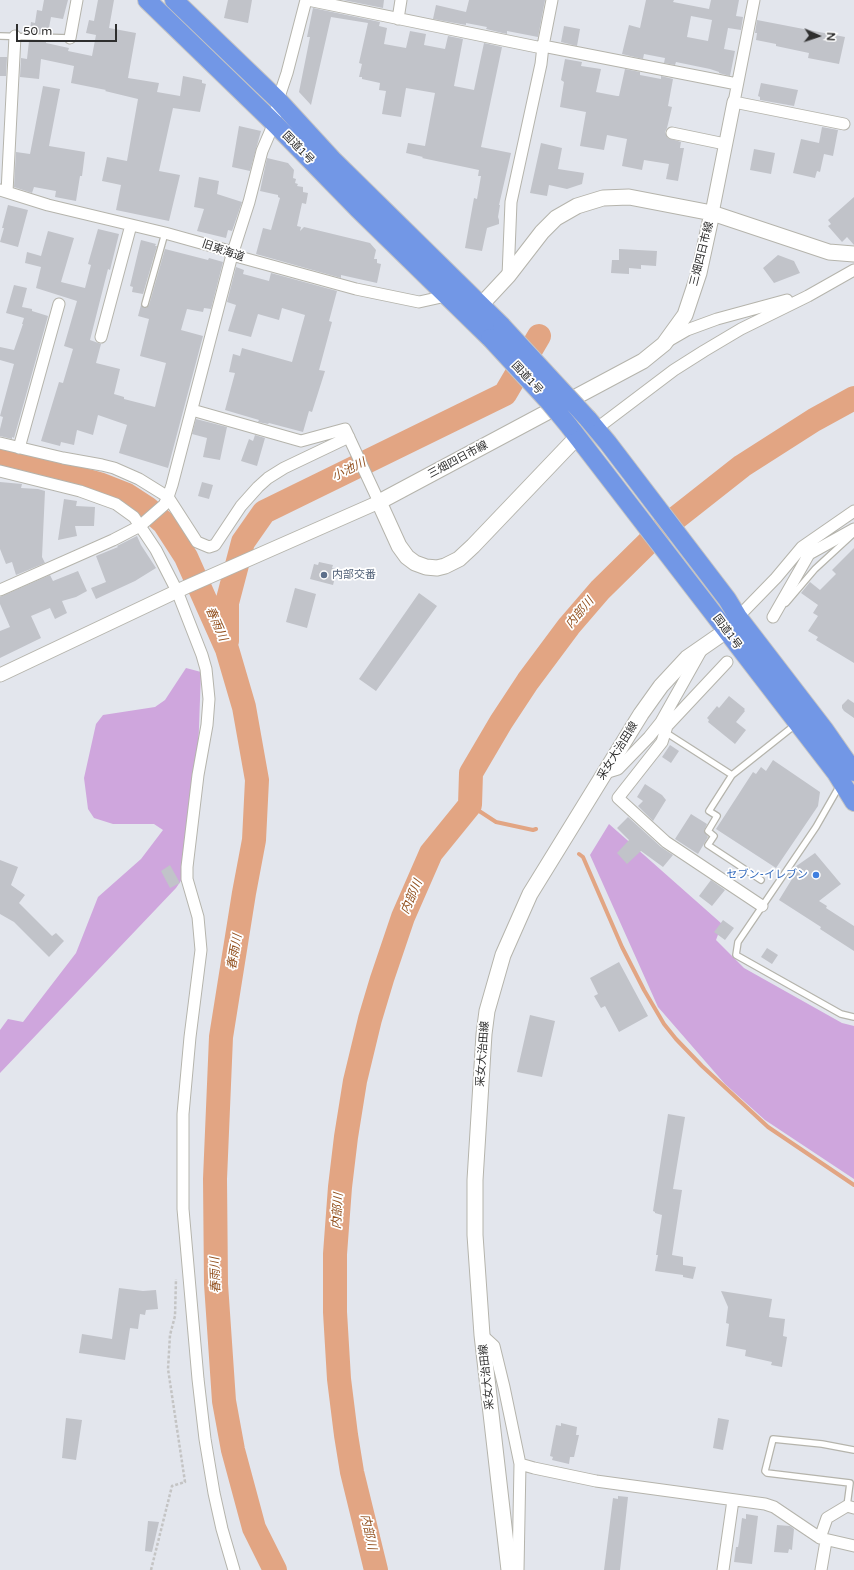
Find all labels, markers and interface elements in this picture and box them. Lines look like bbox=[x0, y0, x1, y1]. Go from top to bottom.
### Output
scale bar bbox=[18, 16, 119, 42]
north arrow bbox=[798, 16, 838, 56]
text: 50 m bbox=[23, 24, 52, 38]
text: N bbox=[824, 32, 837, 41]
street label: 国道1号 bbox=[279, 129, 317, 167]
street label: 三畑四日市線 bbox=[688, 220, 716, 288]
street label: 旧東海道 bbox=[200, 238, 246, 264]
street label: 国道1号 bbox=[509, 359, 545, 397]
street label: 三畑四日市線 bbox=[426, 439, 490, 481]
water label: 小池川 bbox=[330, 456, 368, 484]
place label: 内部交番 bbox=[332, 568, 376, 582]
marker: 内部交番 bbox=[319, 570, 329, 580]
water label: 内部川 bbox=[563, 595, 597, 631]
water label: 春雨川 bbox=[202, 605, 230, 643]
street label: 国道1号 bbox=[710, 612, 744, 652]
street label: 采女大治田線 bbox=[595, 720, 641, 782]
place label: セブン-イレブン bbox=[727, 868, 808, 882]
marker: セブン-イレブン bbox=[811, 870, 821, 880]
water label: 内部川 bbox=[398, 878, 426, 916]
water label: 春雨川 bbox=[225, 933, 245, 971]
street label: 采女大治田線 bbox=[474, 1021, 492, 1087]
water label: 内部川 bbox=[330, 1193, 346, 1229]
water label: 春雨川 bbox=[208, 1257, 224, 1293]
street label: 采女大治田線 bbox=[477, 1343, 497, 1411]
water label: 内部川 bbox=[357, 1513, 379, 1551]

